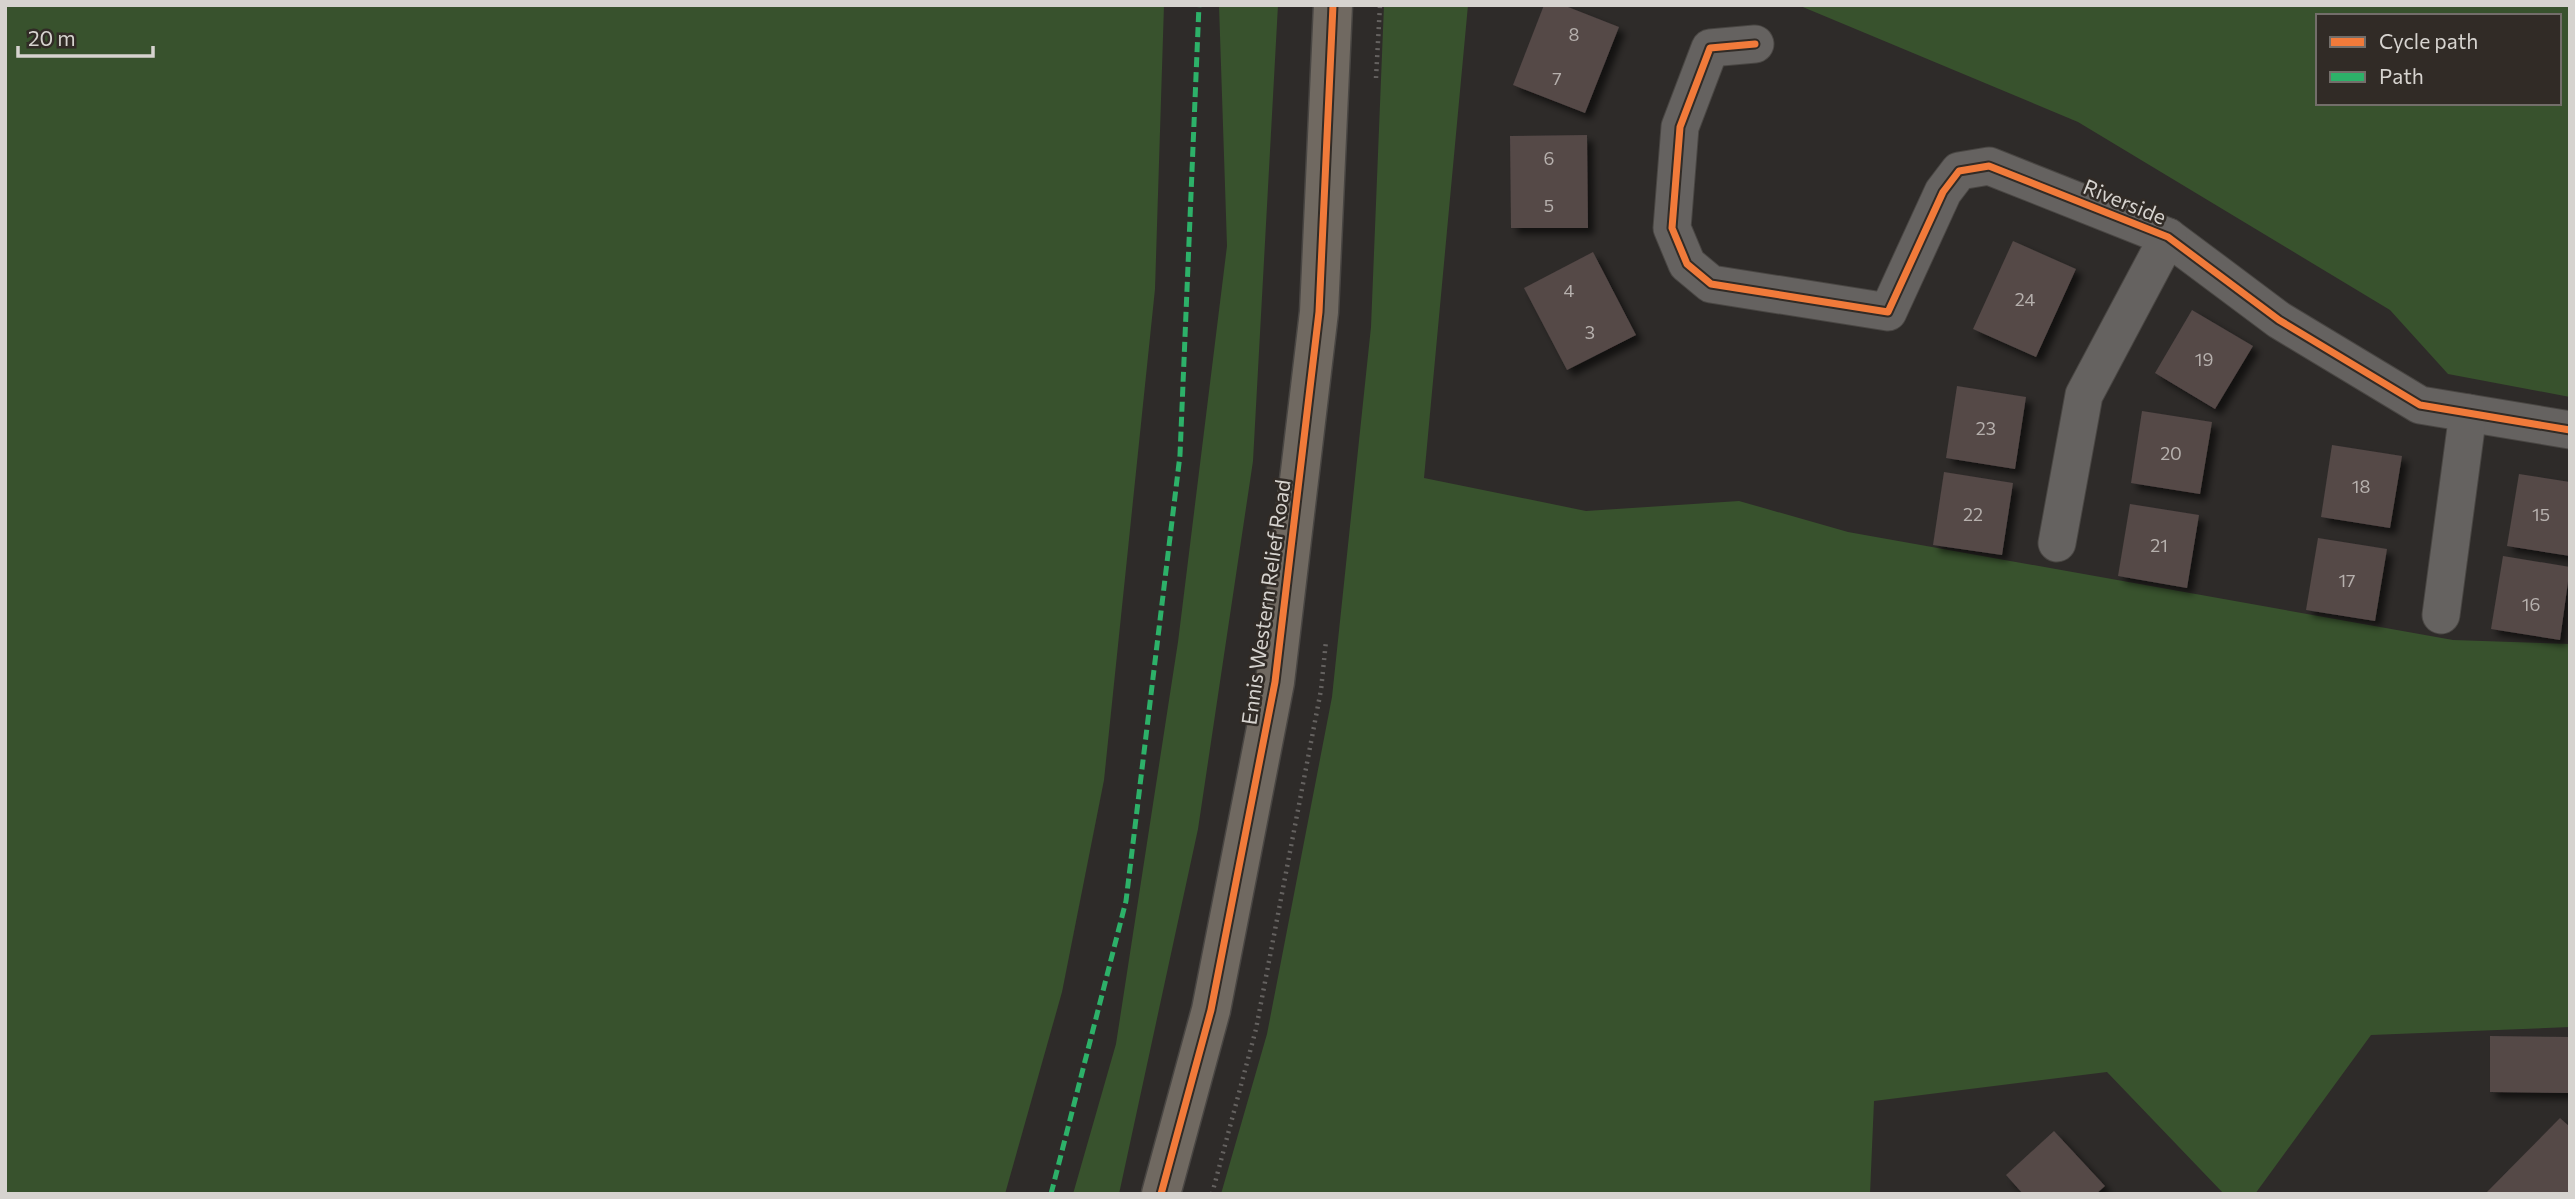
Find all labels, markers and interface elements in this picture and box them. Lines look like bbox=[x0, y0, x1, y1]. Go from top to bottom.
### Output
scale bar bbox=[18, 14, 152, 58]
legend bbox=[2316, 14, 2561, 105]
house number: 8 bbox=[1569, 23, 1580, 45]
text: 20 m bbox=[28, 25, 76, 50]
text: Cycle path bbox=[2379, 28, 2478, 53]
text: Path bbox=[2379, 63, 2424, 88]
house number: 7 bbox=[1552, 67, 1562, 89]
house number: 6 bbox=[1544, 147, 1554, 169]
street label: Riverside bbox=[2080, 173, 2170, 229]
house number: 5 bbox=[1544, 194, 1554, 216]
house number: 4 bbox=[1564, 279, 1575, 301]
house number: 24 bbox=[2015, 288, 2035, 310]
house number: 3 bbox=[1585, 321, 1595, 343]
house number: 19 bbox=[2195, 348, 2213, 370]
house number: 23 bbox=[1976, 417, 1996, 439]
house number: 20 bbox=[2160, 442, 2182, 464]
house number: 18 bbox=[2352, 475, 2370, 497]
street label: Ennis Western Relief Road bbox=[1235, 478, 1295, 726]
house number: 22 bbox=[1963, 503, 1983, 525]
house number: 15 bbox=[2532, 503, 2550, 525]
house number: 21 bbox=[2150, 534, 2168, 556]
house number: 17 bbox=[2338, 569, 2356, 591]
house number: 16 bbox=[2522, 593, 2540, 615]

